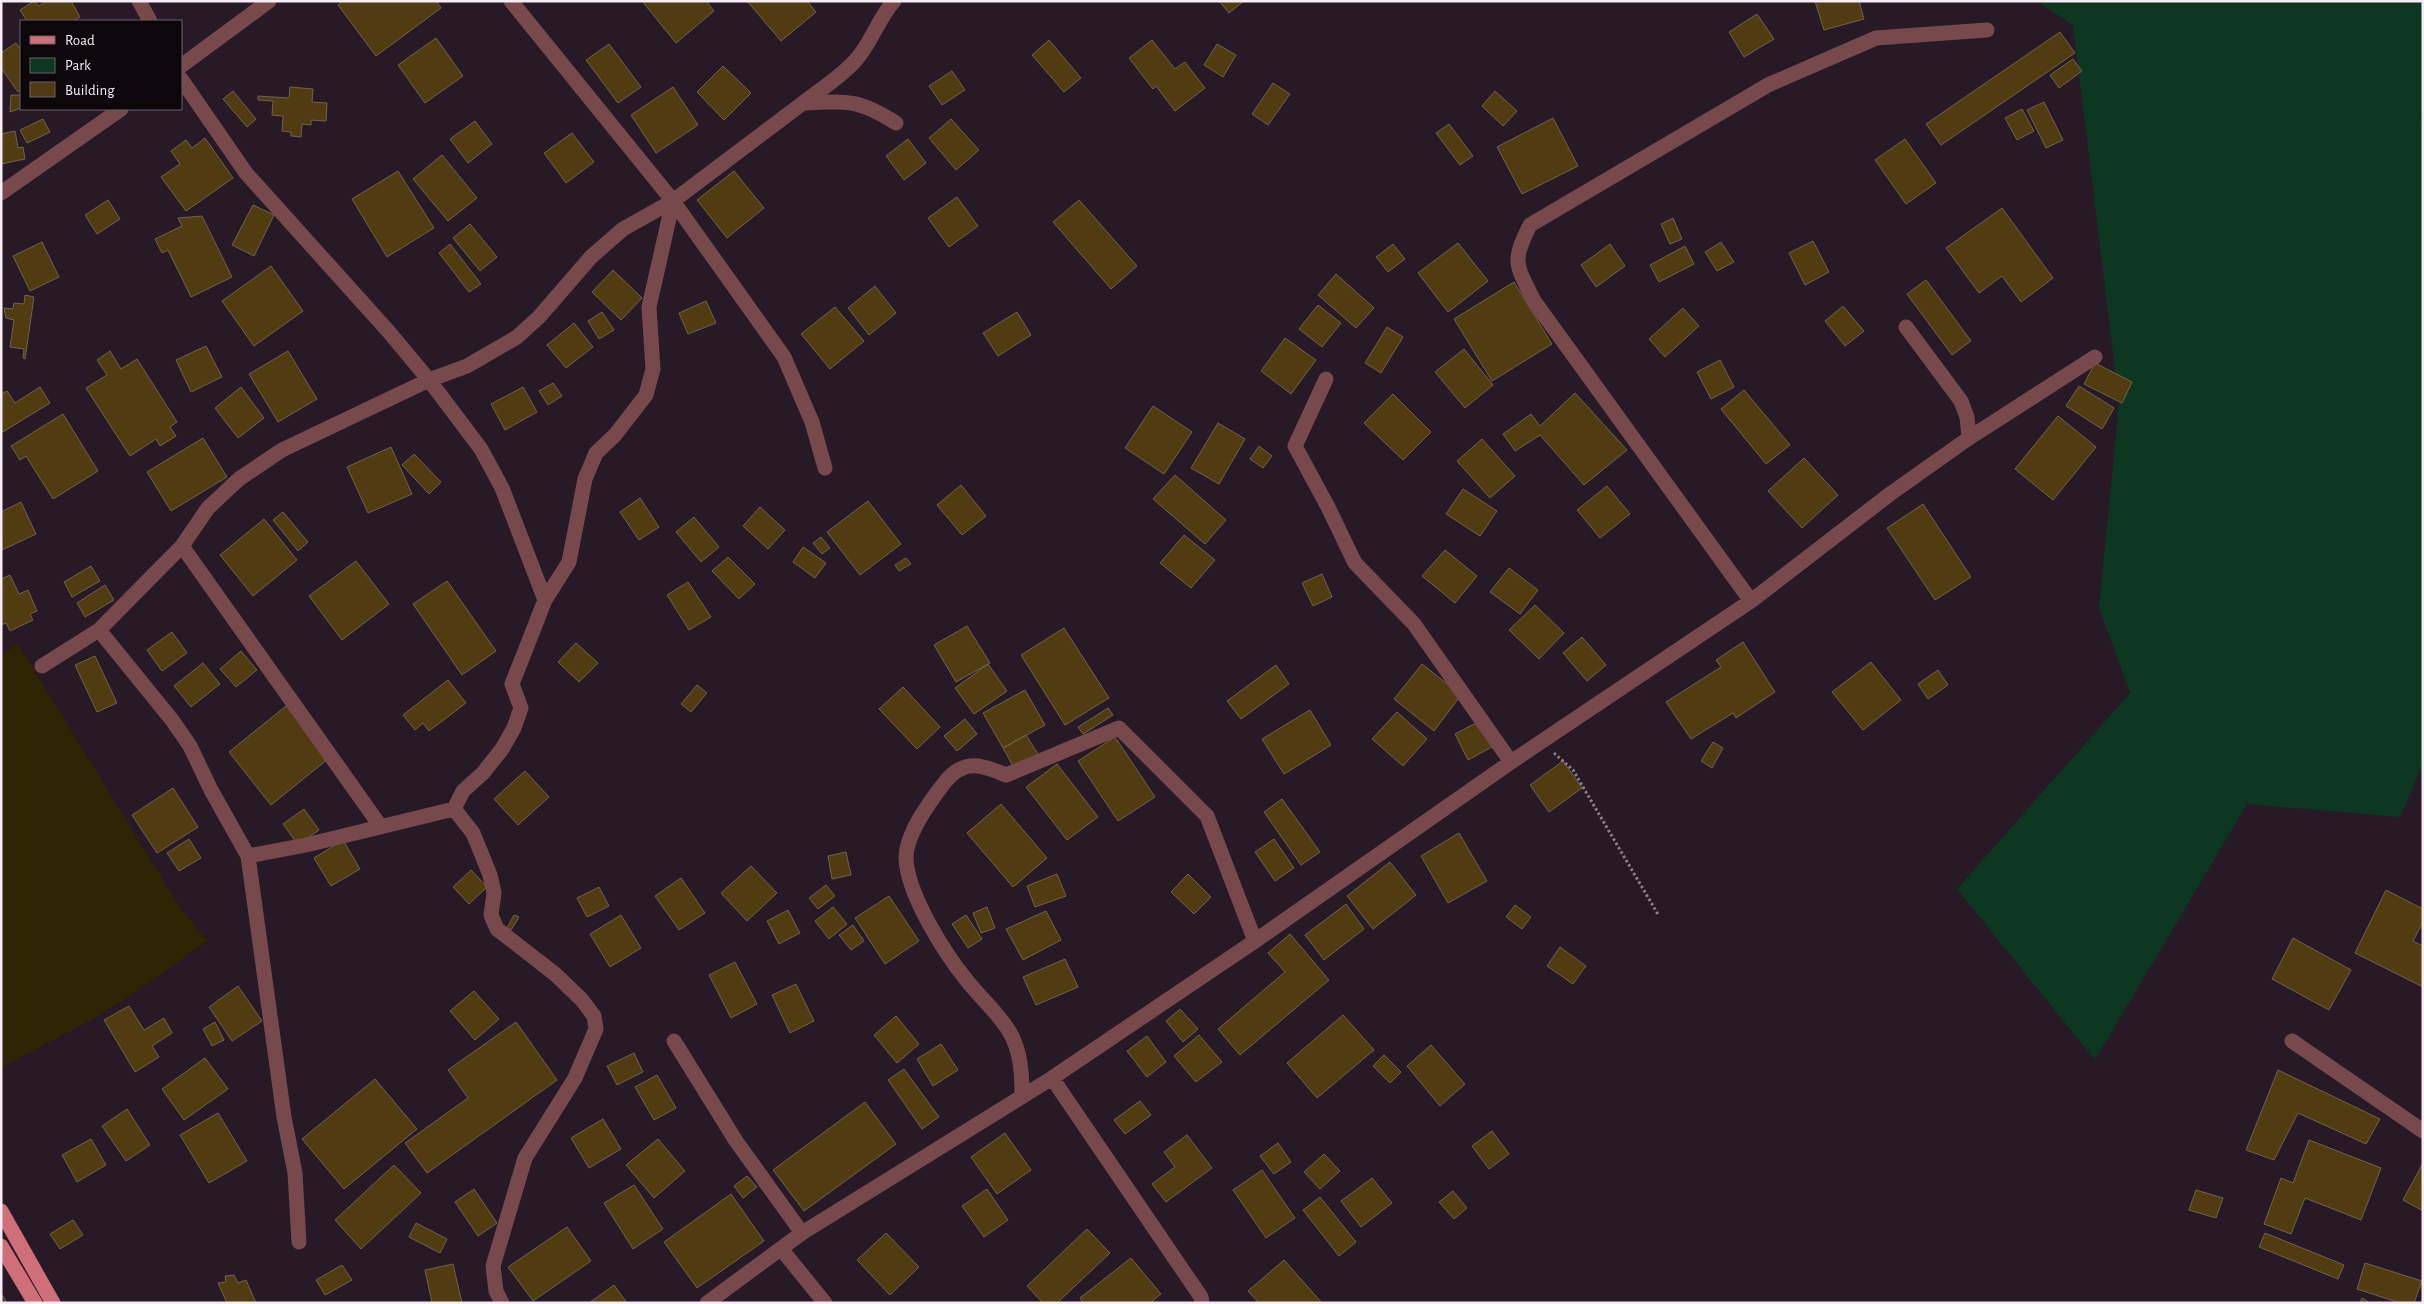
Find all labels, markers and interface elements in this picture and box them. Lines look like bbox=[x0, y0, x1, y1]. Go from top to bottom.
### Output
legend bbox=[20, 20, 182, 110]
text: Road bbox=[65, 33, 95, 48]
text: Park bbox=[65, 58, 91, 73]
text: Building bbox=[65, 83, 115, 98]

